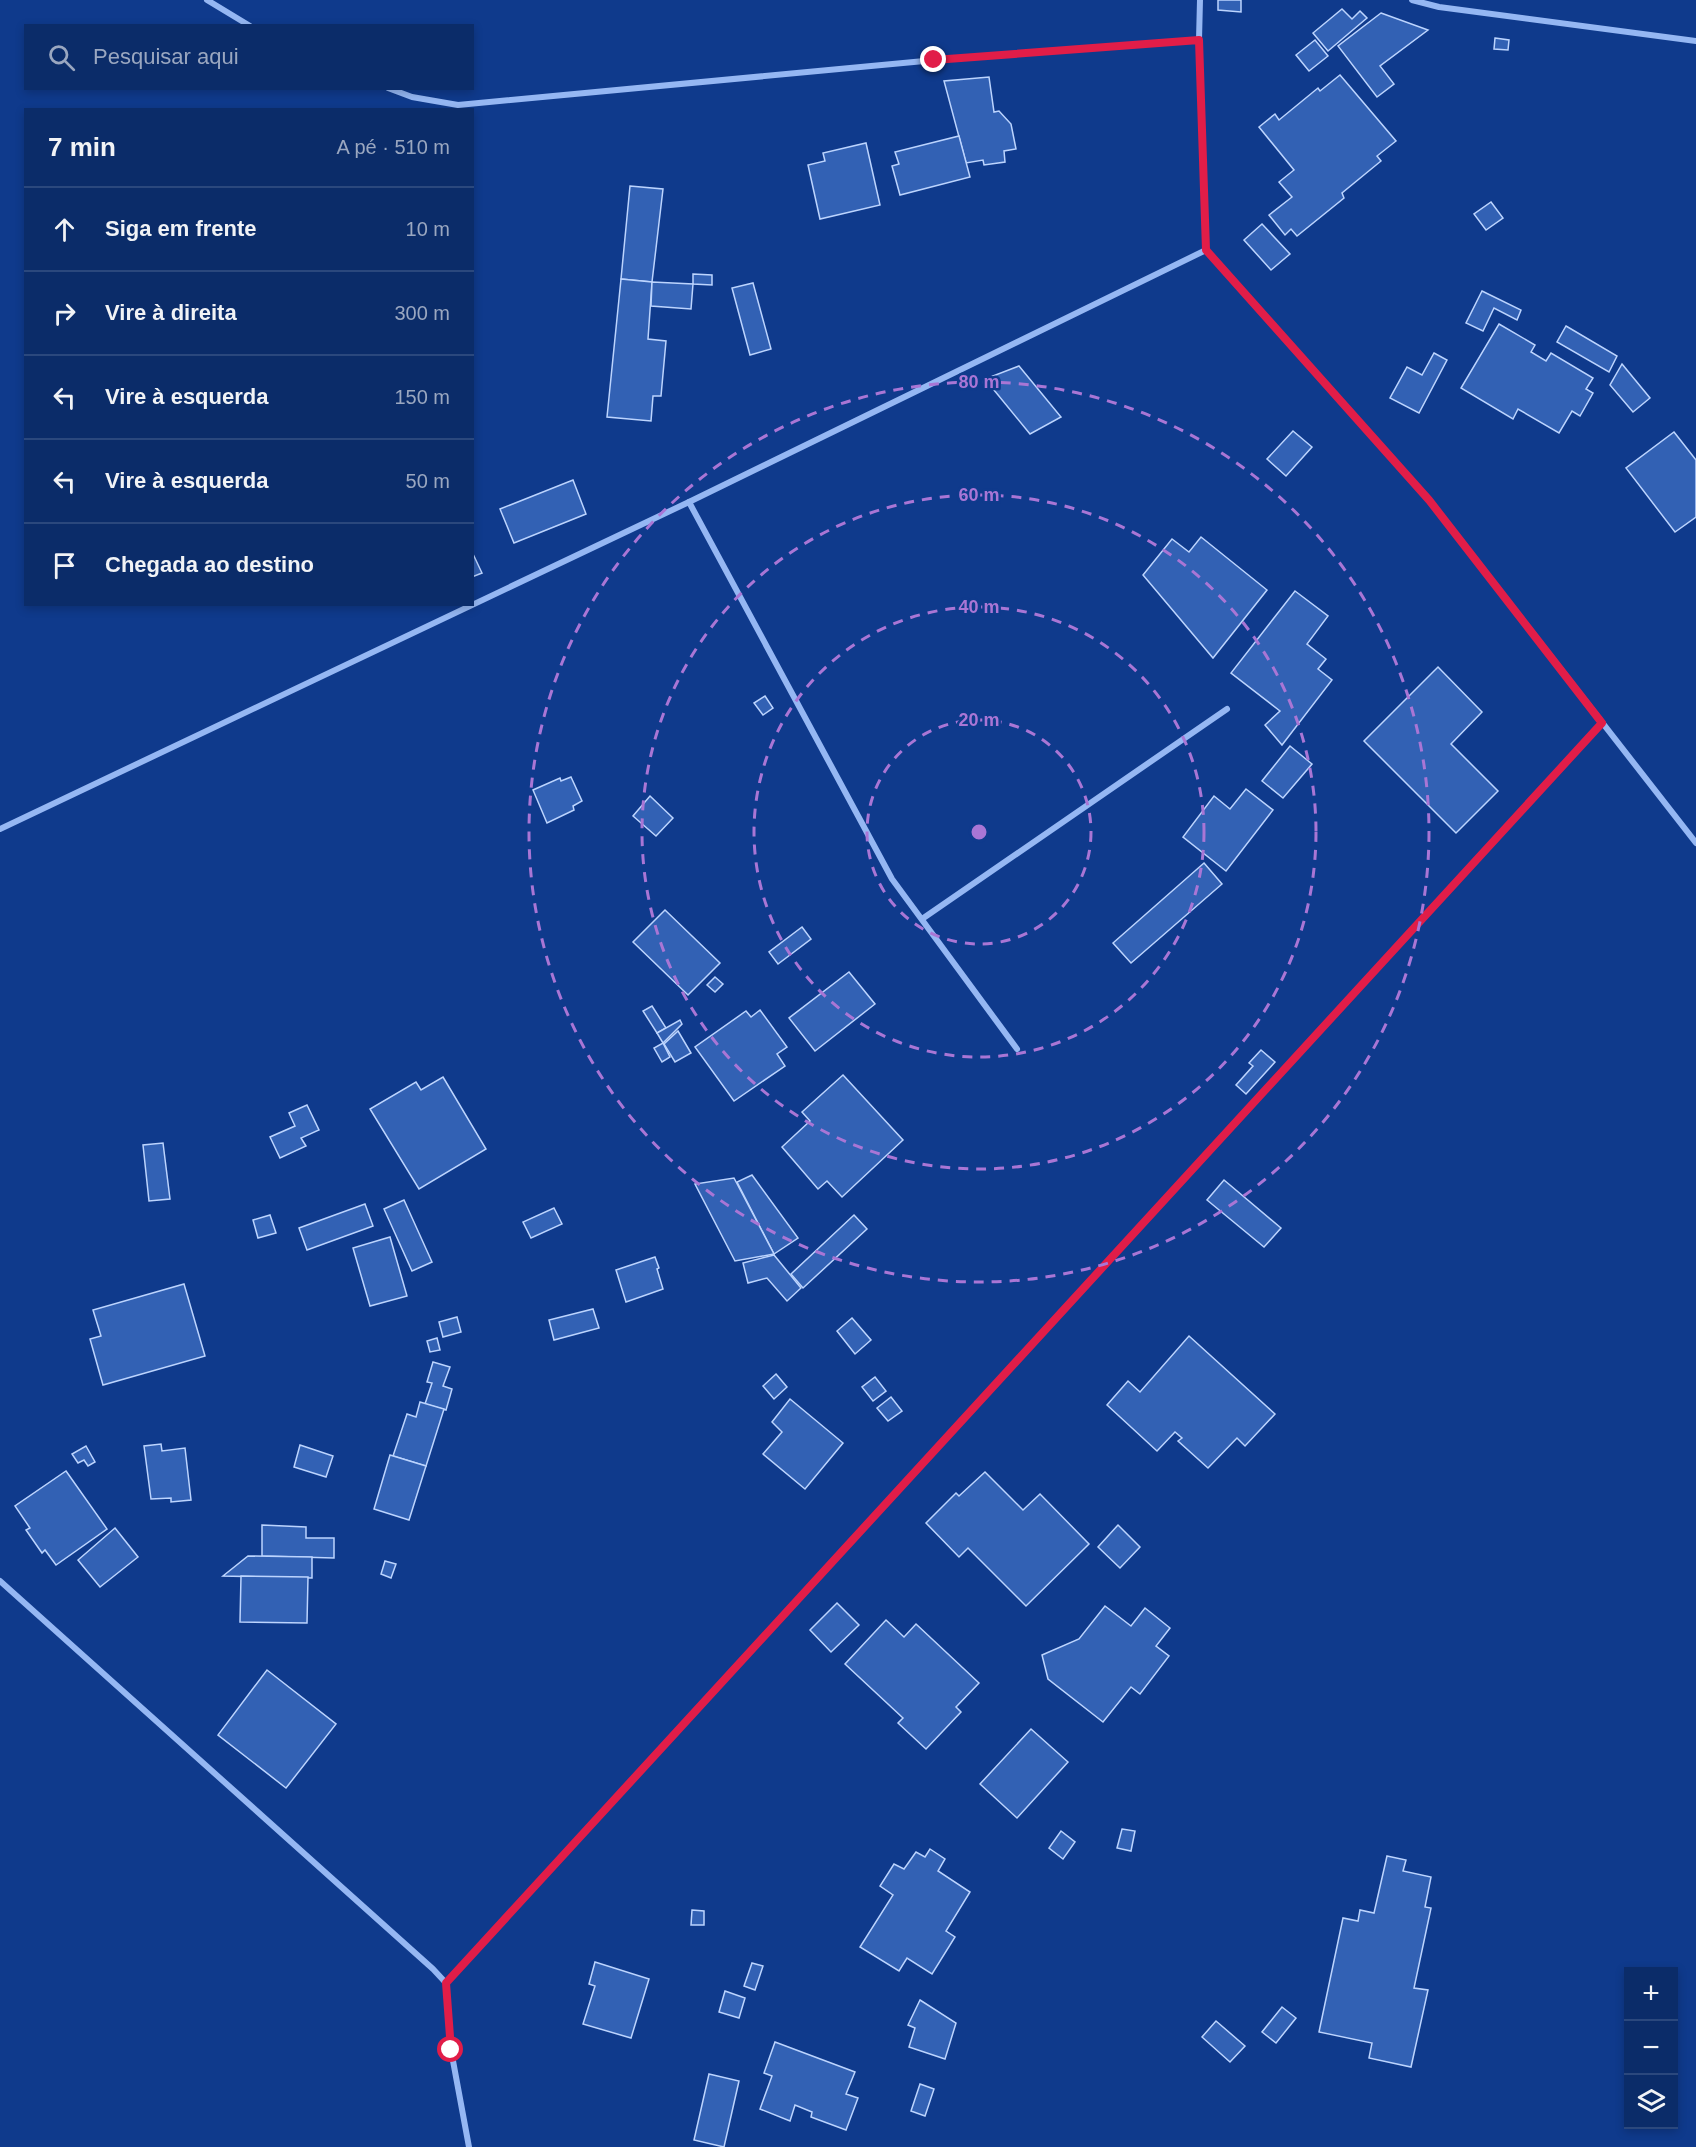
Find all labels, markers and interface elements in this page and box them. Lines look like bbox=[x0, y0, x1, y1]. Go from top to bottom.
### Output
search box bbox=[24, 24, 474, 90]
icon: search bbox=[45, 41, 78, 74]
text: Pesquisar aqui bbox=[93, 44, 239, 69]
route end bbox=[920, 46, 946, 72]
text: 7 min bbox=[48, 132, 116, 162]
text: A pé · 510 m bbox=[337, 136, 450, 158]
icon: ahead bbox=[48, 213, 81, 246]
text: Siga em frente bbox=[105, 216, 257, 241]
text: 10 m bbox=[406, 218, 450, 240]
icon: right bbox=[48, 297, 81, 330]
text: Vire à direita bbox=[105, 300, 237, 325]
text: 300 m bbox=[394, 302, 450, 324]
text: 80 m bbox=[958, 372, 1000, 392]
icon: left bbox=[48, 381, 81, 414]
text: Vire à esquerda bbox=[105, 384, 268, 409]
text: 150 m bbox=[394, 386, 450, 408]
icon: left bbox=[48, 465, 81, 498]
text: Vire à esquerda bbox=[105, 468, 268, 493]
text: 50 m bbox=[406, 470, 450, 492]
text: 60 m bbox=[958, 485, 1000, 505]
icon: arrive bbox=[48, 549, 81, 582]
text: Chegada ao destino bbox=[105, 552, 314, 577]
text: 40 m bbox=[958, 597, 1000, 617]
text: 20 m bbox=[958, 710, 1000, 730]
centre of rings bbox=[969, 822, 989, 842]
map controls bbox=[1624, 1967, 1678, 2129]
button: + bbox=[1624, 1967, 1678, 2021]
button: − bbox=[1624, 2021, 1678, 2075]
route start bbox=[437, 2036, 463, 2062]
button: layers bbox=[1624, 2075, 1678, 2129]

